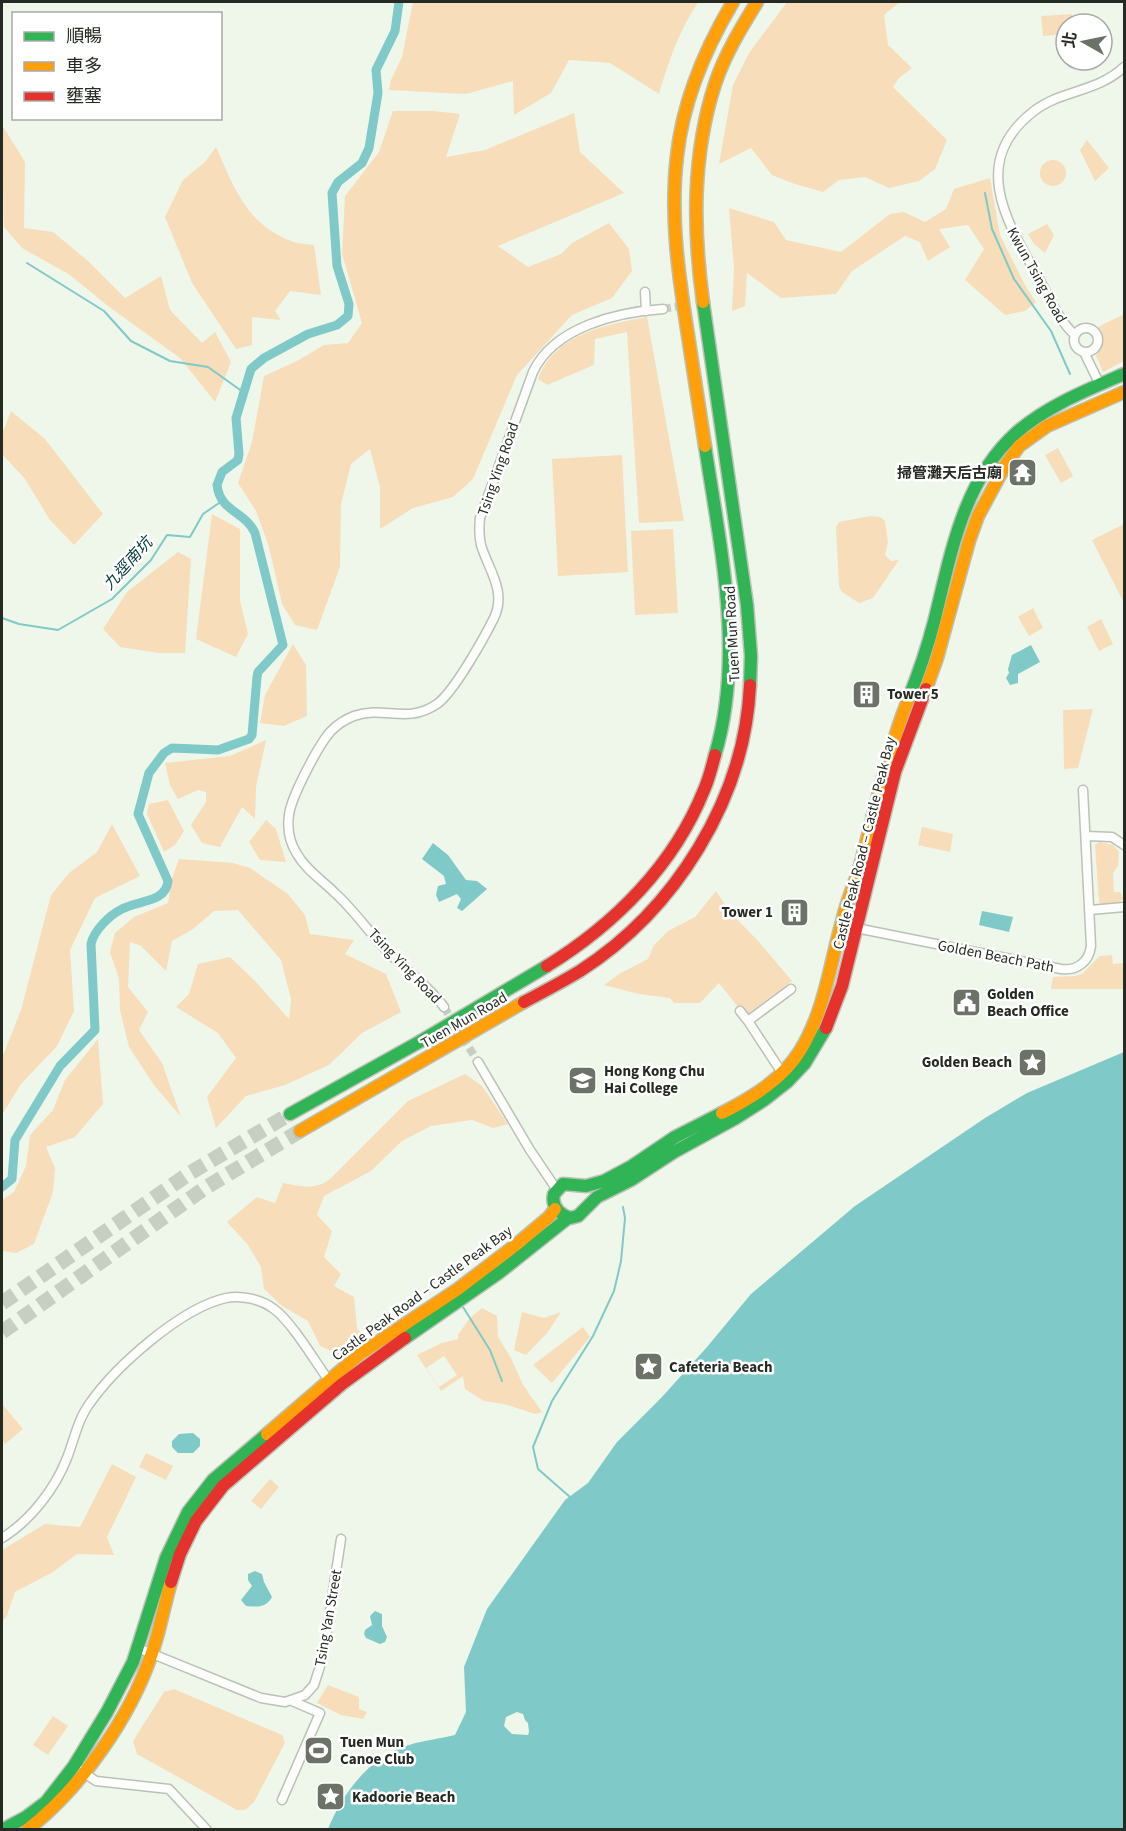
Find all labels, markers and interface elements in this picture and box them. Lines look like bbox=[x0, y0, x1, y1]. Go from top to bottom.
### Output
legend bbox=[12, 12, 222, 120]
north arrow bbox=[1054, 12, 1114, 72]
text: 順暢 bbox=[66, 24, 102, 49]
text: 北 bbox=[1058, 30, 1082, 49]
text: 車多 bbox=[66, 54, 102, 79]
text: 壅塞 bbox=[66, 84, 102, 109]
street label: Kwun Tsing Road bbox=[1002, 223, 1072, 327]
street label: Tsing Ying Road bbox=[473, 420, 524, 519]
temple icon: 掃管灘天后古廟 bbox=[1007, 457, 1039, 489]
place label: 掃管灘天后古廟 bbox=[897, 463, 1002, 484]
water label: 九逕南坑 bbox=[98, 531, 159, 595]
street label: Tuen Mun Road bbox=[719, 585, 746, 683]
building icon: Tower 5 bbox=[850, 678, 882, 710]
place label: Tower 5 bbox=[887, 684, 939, 705]
street label: Castle Peak Road – Castle Peak Bay bbox=[828, 735, 901, 952]
building icon: Tower 1 bbox=[778, 896, 810, 928]
place label: Tower 1 bbox=[721, 902, 773, 923]
street label: Tsing Ying Road bbox=[363, 924, 446, 1009]
street label: Golden Beach Path bbox=[936, 935, 1056, 978]
place label: Golden Beach Office bbox=[987, 984, 1069, 1022]
street label: Tuen Mun Road bbox=[417, 987, 511, 1054]
public building icon: Golden Beach Office bbox=[950, 987, 982, 1019]
place icon: Golden Beach bbox=[1017, 1046, 1049, 1078]
place label: Golden Beach bbox=[922, 1052, 1012, 1073]
place label: Hong Kong Chu Hai College bbox=[604, 1061, 705, 1099]
school or university icon: Hong Kong Chu Hai College bbox=[567, 1064, 599, 1096]
street label: Castle Peak Road – Castle Peak Bay bbox=[328, 1221, 517, 1366]
place icon: Cafeteria Beach bbox=[632, 1351, 664, 1383]
place label: Cafeteria Beach bbox=[669, 1357, 773, 1378]
street label: Tsing Yan Street bbox=[310, 1568, 347, 1668]
place label: Tuen Mun Canoe Club bbox=[340, 1732, 415, 1770]
sports icon: Tuen Mun Canoe Club bbox=[303, 1735, 335, 1767]
place icon: Kadoorie Beach bbox=[315, 1781, 347, 1813]
place label: Kadoorie Beach bbox=[352, 1787, 455, 1808]

